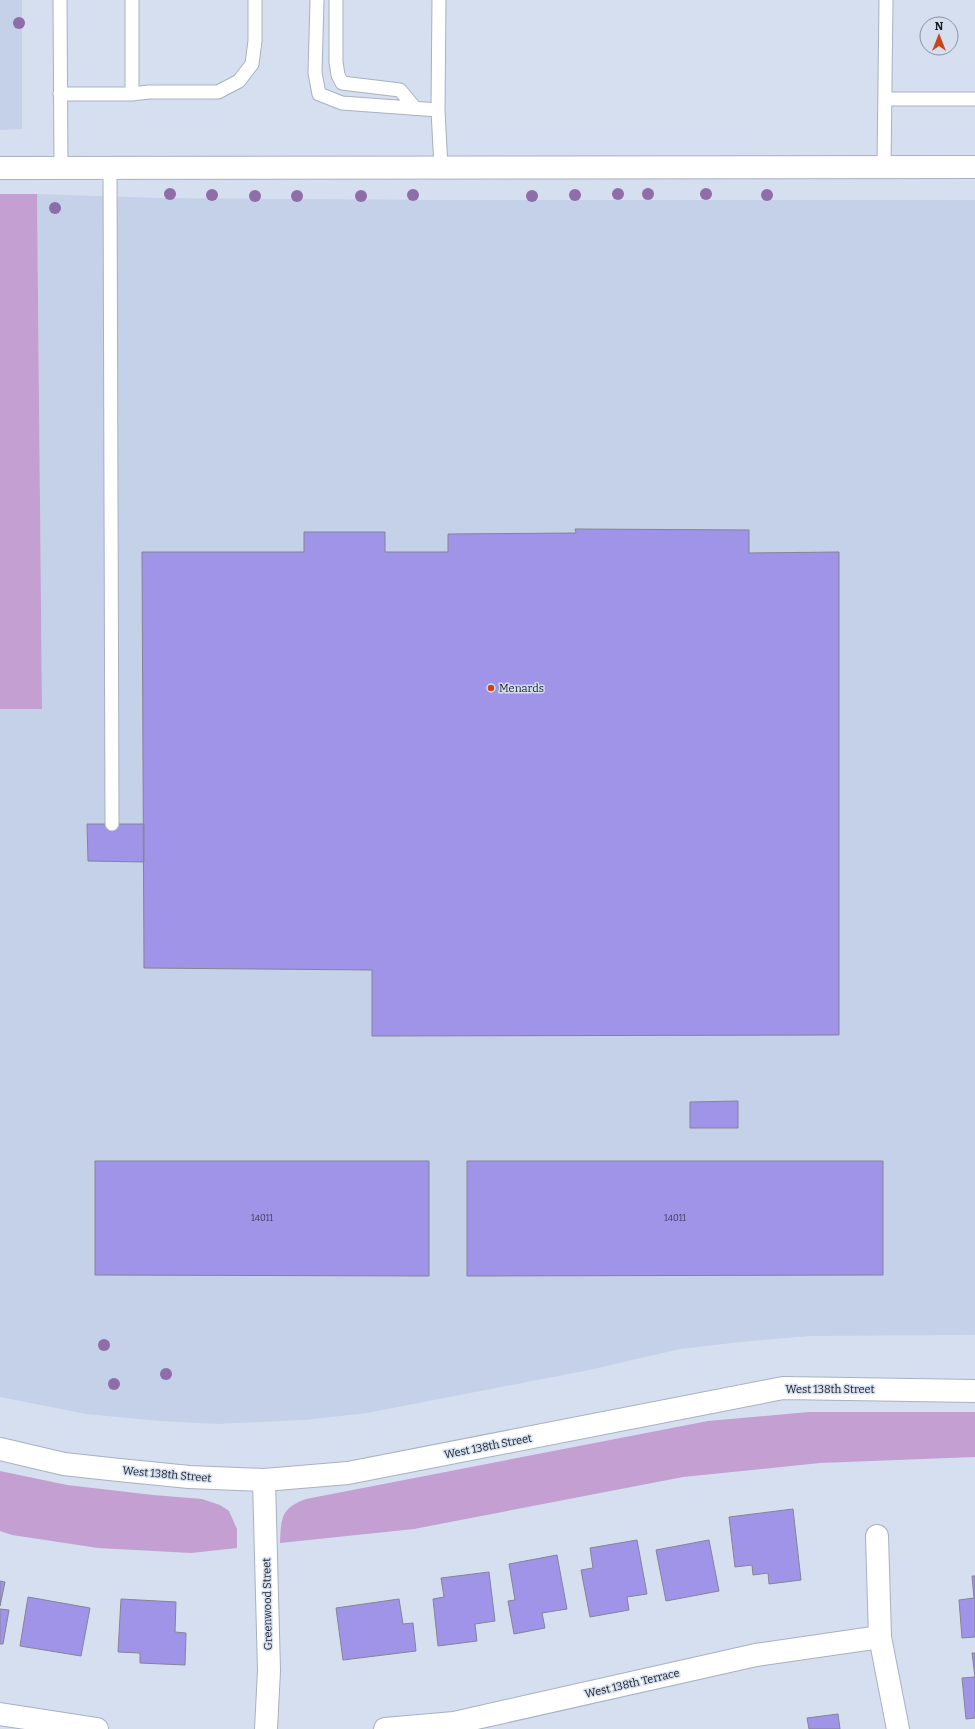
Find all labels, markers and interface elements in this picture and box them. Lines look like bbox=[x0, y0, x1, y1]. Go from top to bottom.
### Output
north arrow bbox=[919, 16, 959, 56]
text: N bbox=[935, 20, 944, 33]
place label: Menards bbox=[499, 682, 544, 695]
marker: Menards bbox=[486, 683, 496, 693]
house number: 14011 bbox=[251, 1213, 273, 1223]
house number: 14011 bbox=[664, 1213, 686, 1223]
street label: West 138th Street bbox=[785, 1383, 875, 1396]
street label: West 138th Street bbox=[443, 1432, 533, 1461]
street label: West 138th Street bbox=[122, 1464, 212, 1485]
street label: Greenwood Street bbox=[260, 1558, 275, 1650]
street label: West 138th Terrace bbox=[584, 1666, 681, 1701]

